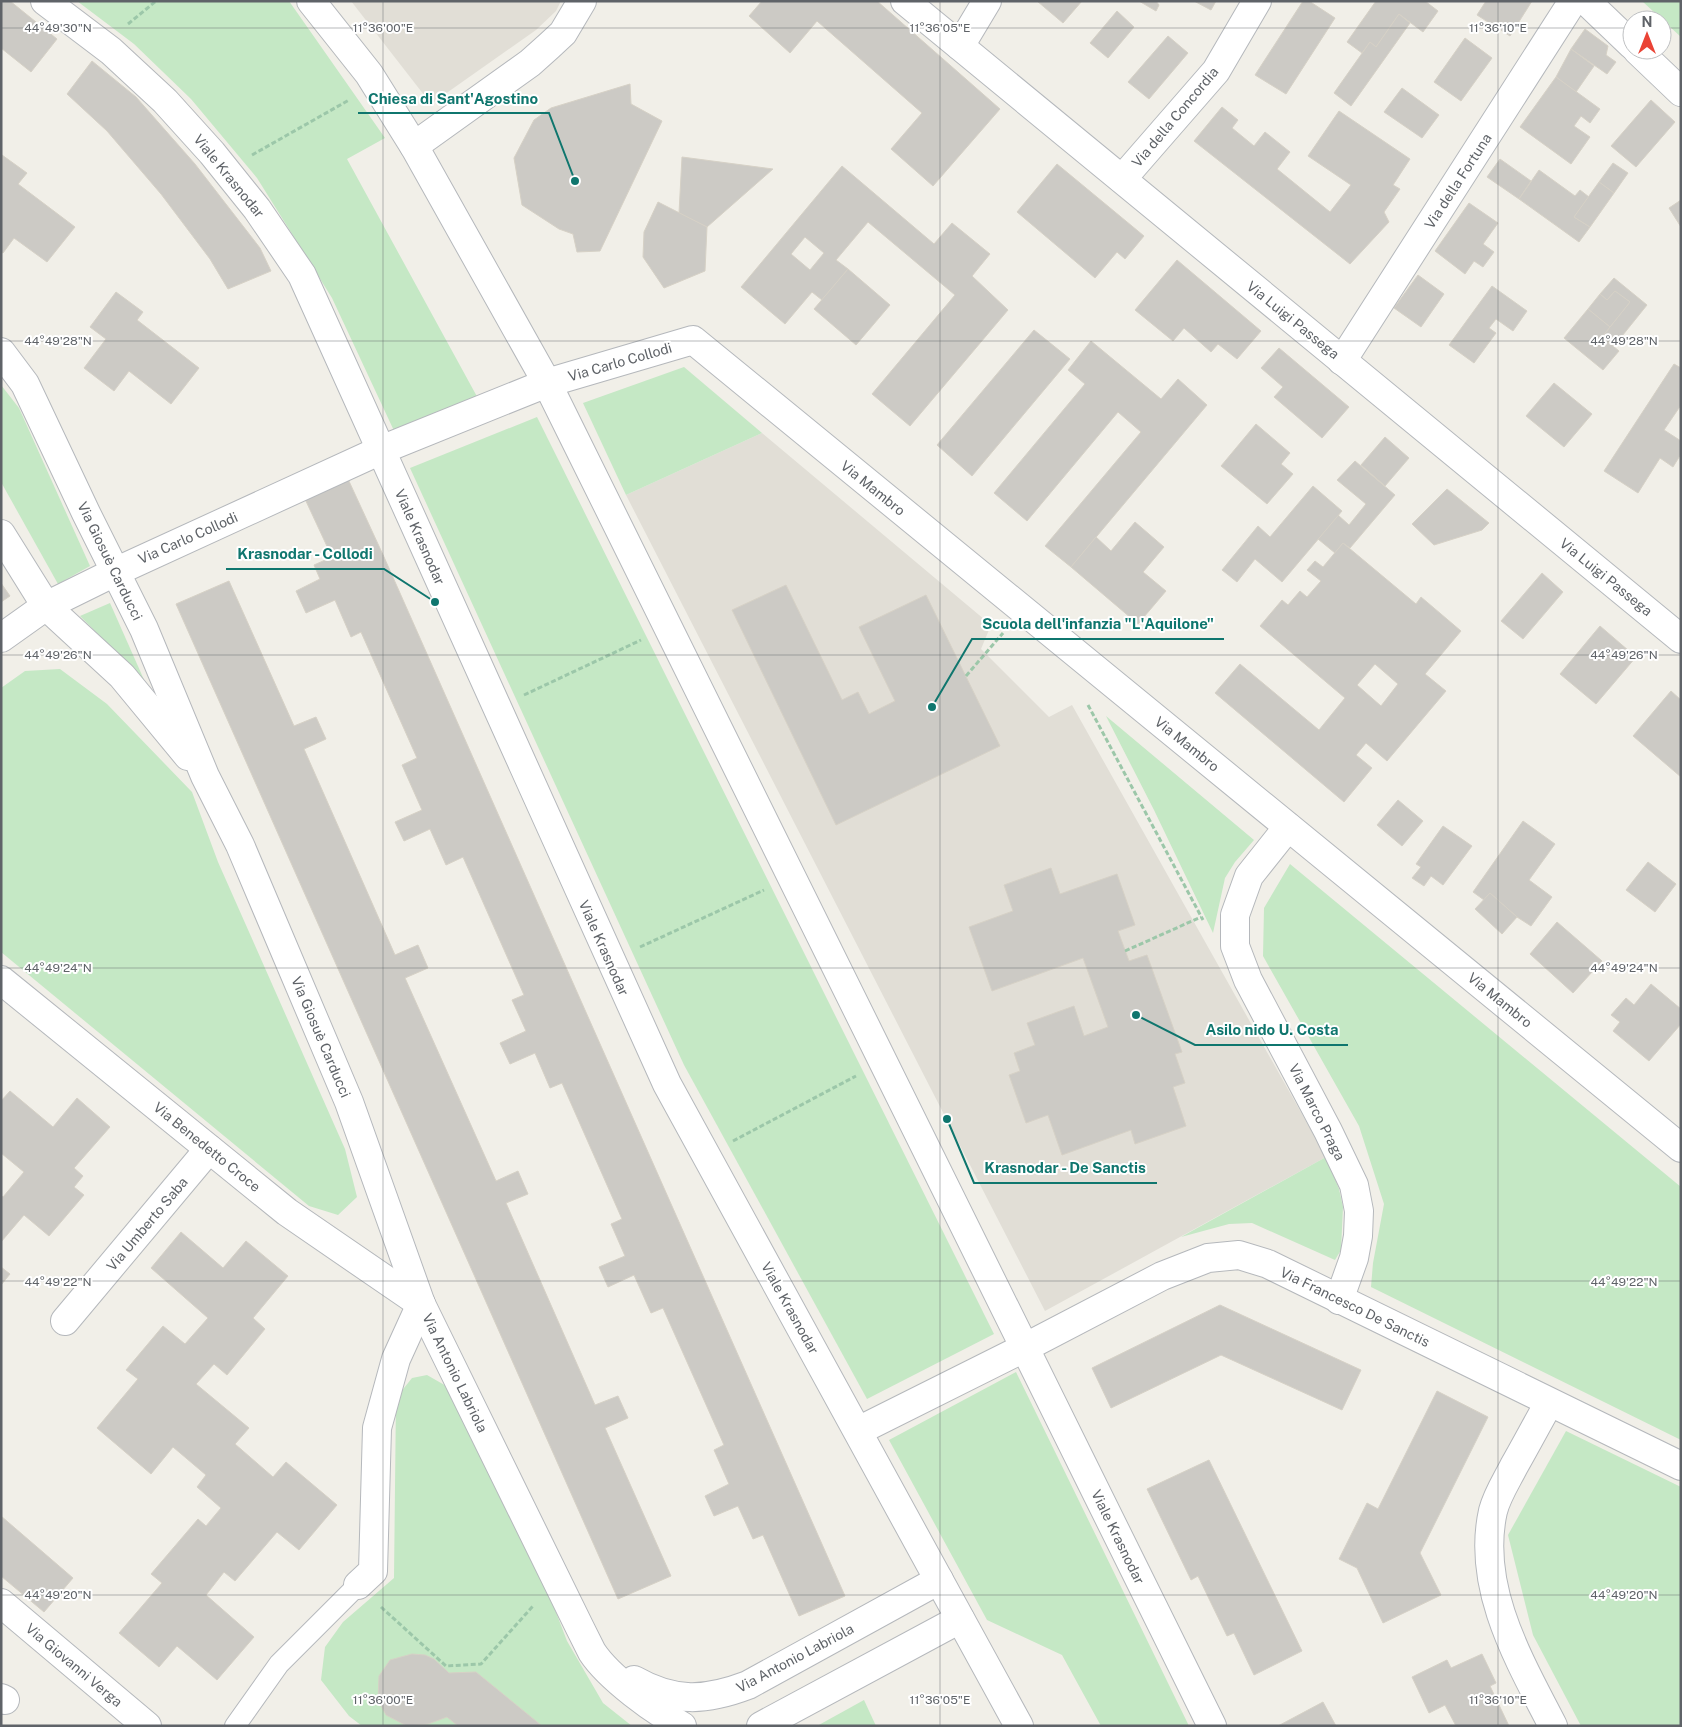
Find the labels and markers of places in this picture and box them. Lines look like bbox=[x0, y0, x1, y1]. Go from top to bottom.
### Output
callout: Chiesa di Sant'Agostino bbox=[358, 83, 549, 113]
callout: Krasnodar - Collodi bbox=[226, 539, 384, 569]
callout: Scuola dell'infanzia "L'Aquilone" bbox=[972, 609, 1224, 639]
callout: Asilo nido U. Costa bbox=[1195, 1015, 1348, 1045]
callout: Krasnodar - De Sanctis bbox=[974, 1153, 1157, 1183]

